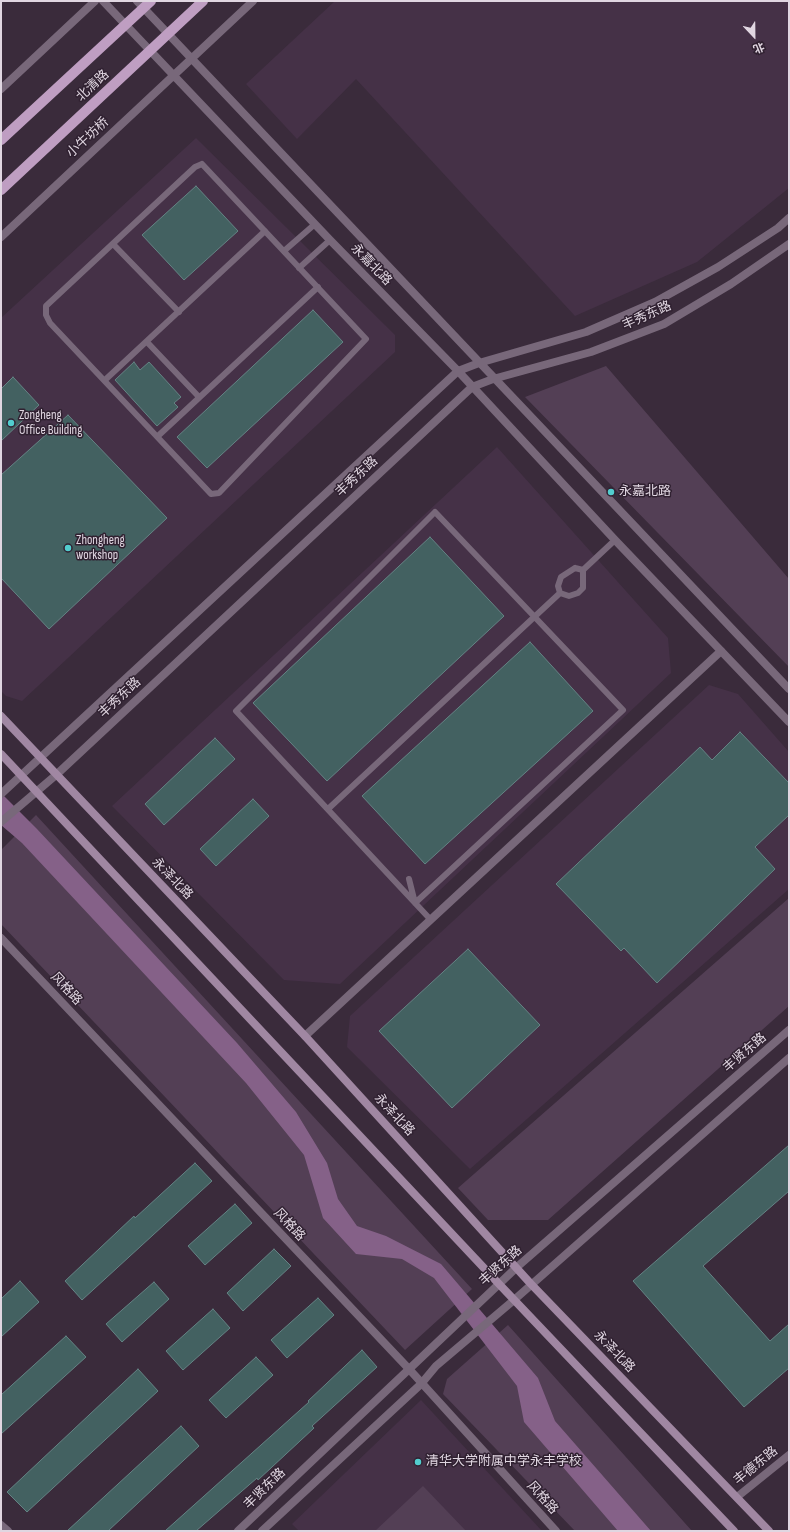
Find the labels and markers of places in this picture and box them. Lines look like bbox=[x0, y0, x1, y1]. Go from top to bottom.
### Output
place label: Zongheng Office Building bbox=[19, 408, 82, 439]
marker: Zongheng Office Building bbox=[6, 418, 16, 428]
place label: 永嘉北路 bbox=[619, 484, 671, 500]
marker: 永嘉北路 bbox=[606, 487, 616, 497]
place label: Zhongheng workshop bbox=[76, 533, 125, 564]
marker: Zhongheng workshop bbox=[63, 543, 73, 553]
place label: 清华大学附属中学永丰学校 bbox=[426, 1454, 582, 1470]
marker: 清华大学附属中学永丰学校 bbox=[413, 1457, 423, 1467]

